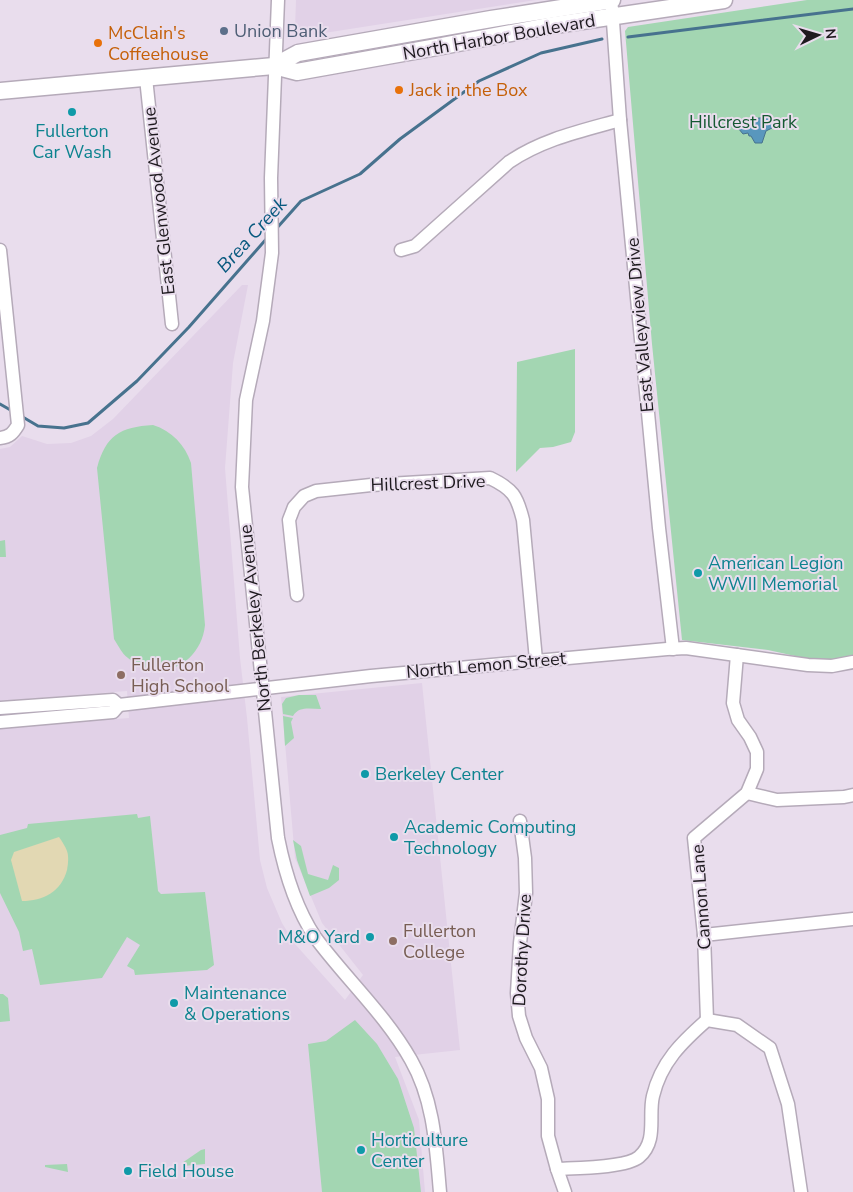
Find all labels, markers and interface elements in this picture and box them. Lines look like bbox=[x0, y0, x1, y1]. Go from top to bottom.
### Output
street label: North Harbor Boulevard bbox=[401, 8, 597, 66]
north arrow bbox=[793, 10, 843, 60]
place label: Union Bank bbox=[234, 19, 328, 43]
place label: McClain's Coffeehouse bbox=[108, 21, 209, 66]
marker: Union Bank bbox=[218, 25, 230, 37]
text: N bbox=[821, 28, 840, 40]
marker: McClain's Coffeehouse bbox=[92, 37, 104, 49]
place label: Jack in the Box bbox=[408, 78, 528, 102]
marker: Jack in the Box bbox=[393, 84, 405, 96]
marker: Fullerton Car Wash bbox=[66, 106, 78, 118]
street label: East Glenwood Avenue bbox=[137, 106, 181, 296]
park label: Hillcrest Park bbox=[689, 110, 798, 134]
place label: Fullerton Car Wash bbox=[32, 119, 112, 164]
water label: Brea Creek bbox=[211, 191, 293, 279]
street label: East Valleyview Drive bbox=[620, 237, 660, 413]
street label: Hillcrest Drive bbox=[370, 469, 486, 497]
street label: North Berkeley Avenue bbox=[233, 523, 277, 713]
place label: American Legion WWII Memorial bbox=[708, 551, 844, 596]
marker: American Legion WWII Memorial bbox=[692, 567, 704, 579]
street label: North Lemon Street bbox=[405, 646, 567, 684]
place label: Fullerton High School bbox=[131, 653, 230, 698]
marker: Fullerton High School bbox=[115, 669, 127, 681]
place label: Berkeley Center bbox=[375, 762, 504, 786]
marker: Berkeley Center bbox=[359, 768, 371, 780]
place label: Academic Computing Technology bbox=[404, 815, 576, 860]
marker: Academic Computing Technology bbox=[388, 831, 400, 843]
street label: Cannon Lane bbox=[685, 843, 717, 951]
street label: Dorothy Drive bbox=[507, 893, 537, 1007]
place label: Fullerton College bbox=[403, 919, 476, 964]
place label: M&O Yard bbox=[278, 925, 360, 949]
marker: M&O Yard bbox=[364, 931, 376, 943]
marker: Fullerton College bbox=[387, 935, 399, 947]
place label: Maintenance & Operations bbox=[184, 981, 290, 1026]
marker: Maintenance & Operations bbox=[168, 997, 180, 1009]
place label: Horticulture Center bbox=[371, 1128, 468, 1173]
marker: Horticulture Center bbox=[355, 1144, 367, 1156]
place label: Field House bbox=[138, 1159, 234, 1183]
marker: Field House bbox=[122, 1165, 134, 1177]

